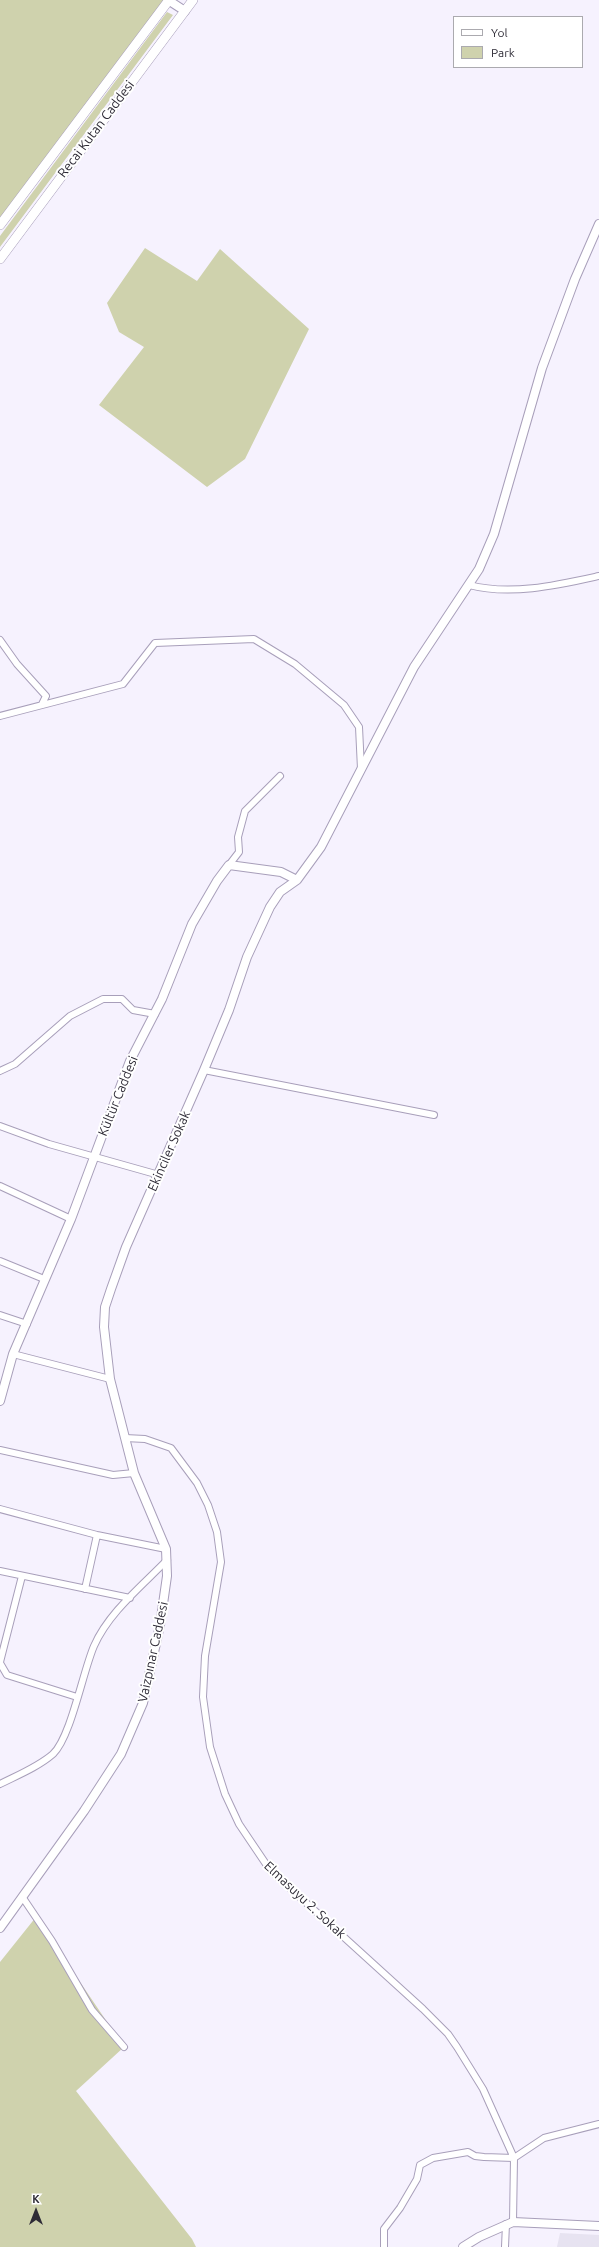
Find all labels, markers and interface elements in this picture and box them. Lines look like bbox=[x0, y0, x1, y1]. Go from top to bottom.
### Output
legend bbox=[453, 16, 583, 68]
text: Yol bbox=[491, 26, 508, 39]
text: Park bbox=[491, 46, 515, 59]
street label: Recai Kutan Caddesi bbox=[54, 77, 138, 181]
street label: Kültür Caddesi bbox=[95, 1054, 141, 1138]
street label: Ekinciler Sokak bbox=[144, 1108, 194, 1194]
street label: Vaizpınar Caddesi bbox=[135, 1600, 171, 1704]
street label: Elmasuyu 2. Sokak bbox=[261, 1858, 349, 1942]
north arrow bbox=[16, 2191, 56, 2231]
text: K bbox=[32, 2193, 40, 2205]

